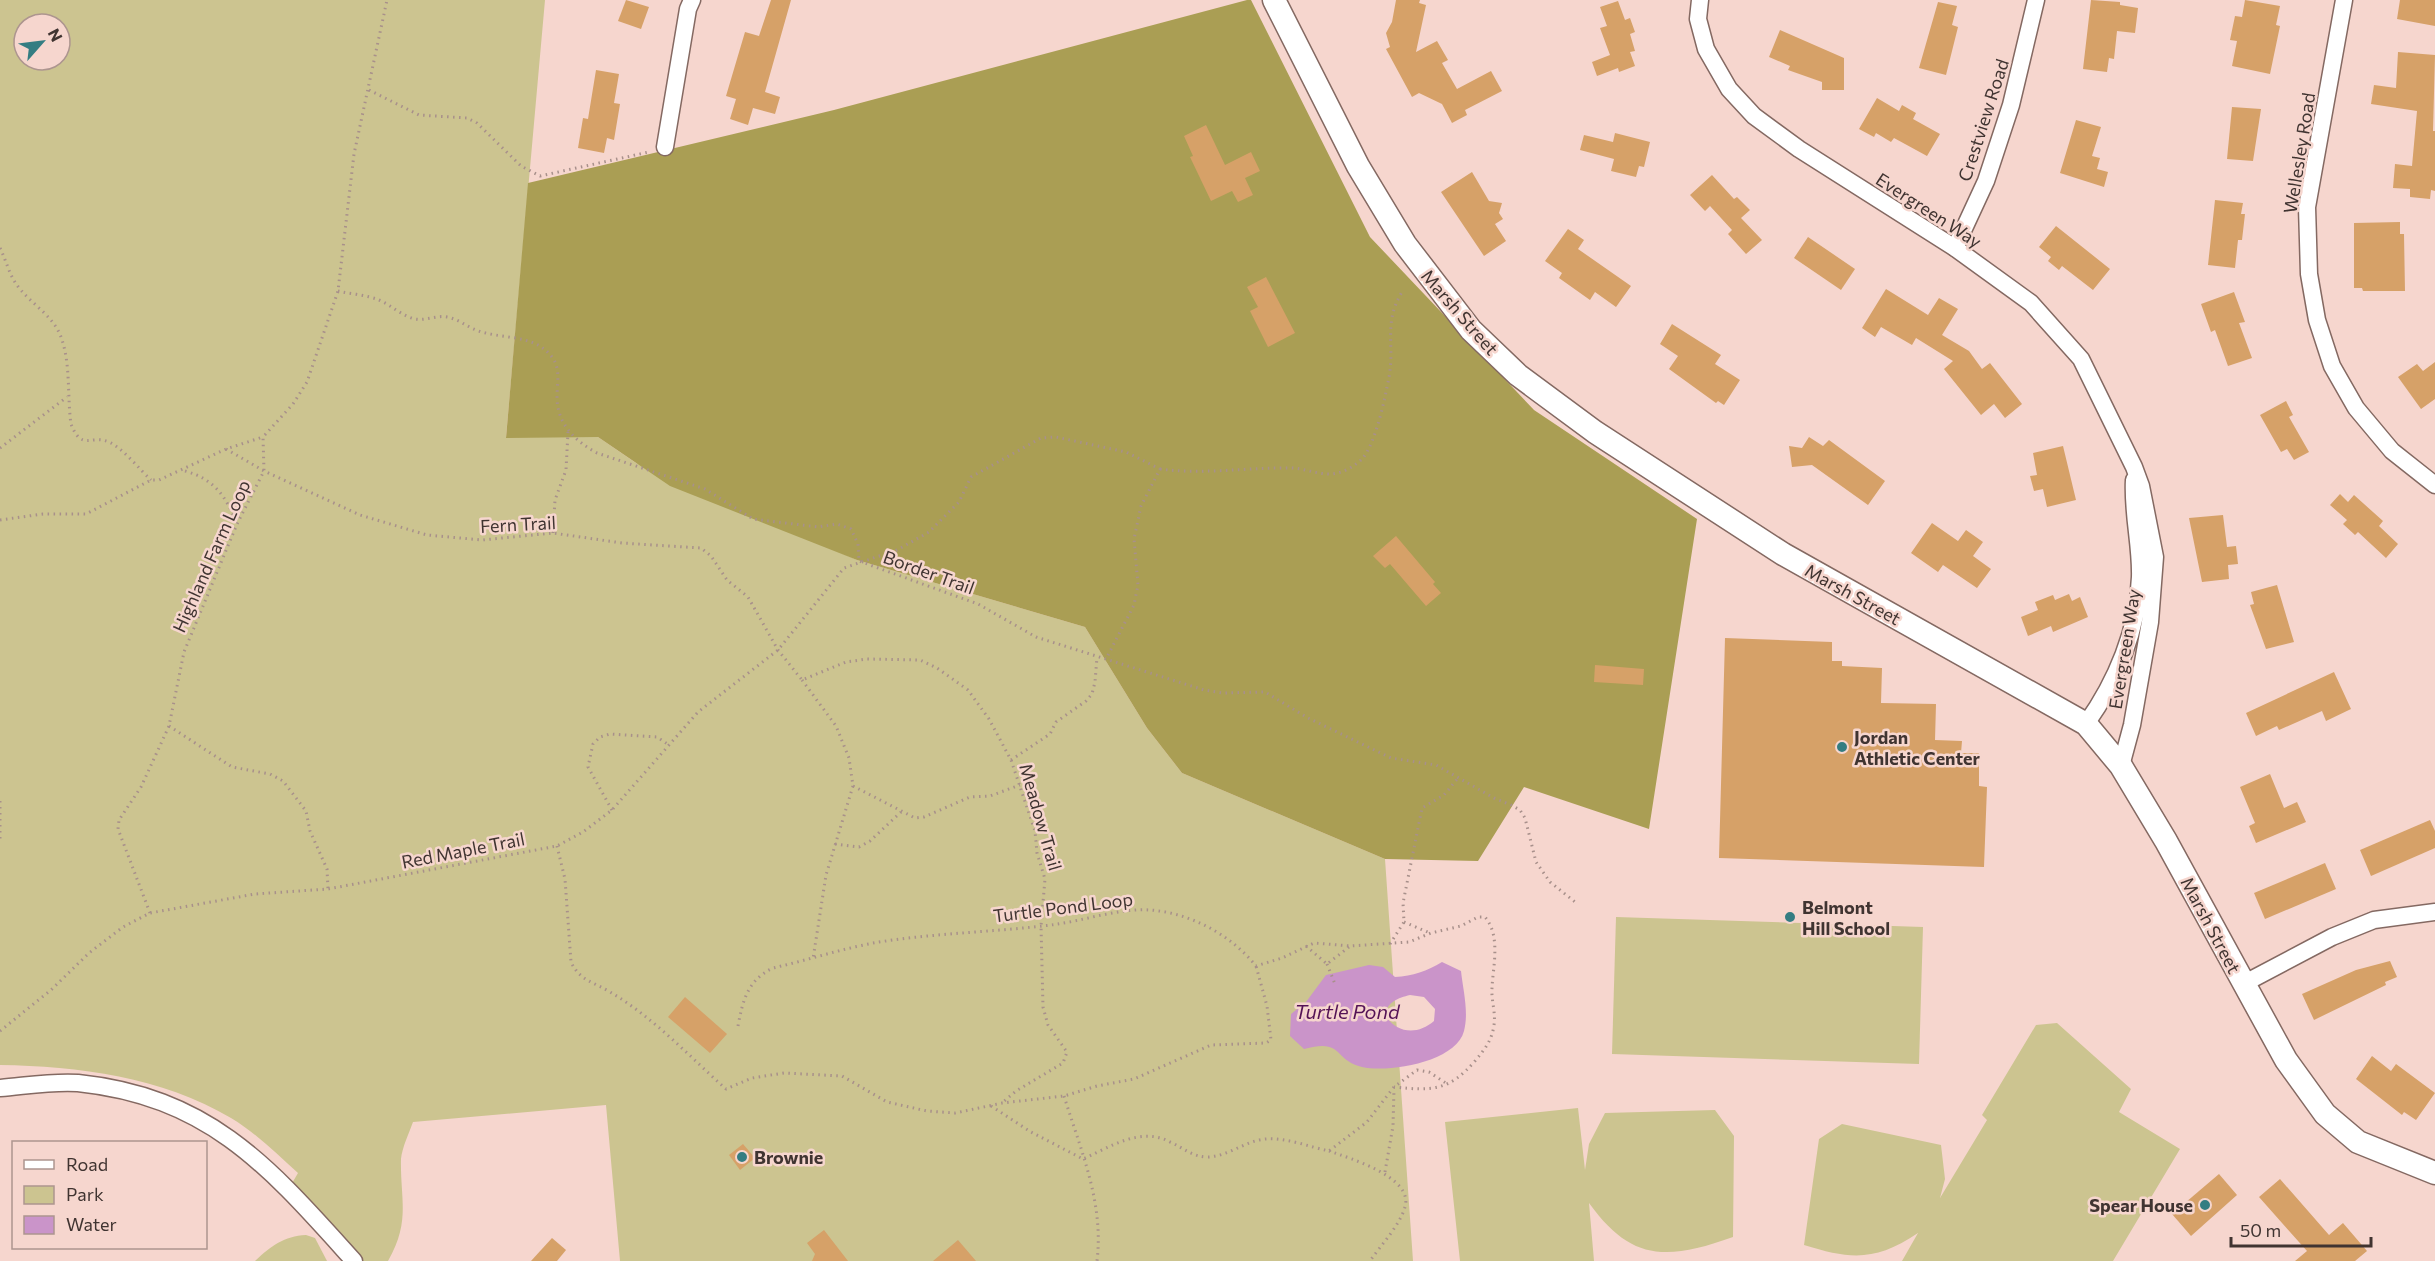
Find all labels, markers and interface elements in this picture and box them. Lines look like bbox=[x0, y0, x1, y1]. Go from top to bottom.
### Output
north arrow bbox=[12, 12, 72, 72]
text: N bbox=[44, 25, 67, 44]
street label: Crestview Road bbox=[1953, 56, 2013, 184]
street label: Wellesley Road bbox=[2279, 91, 2319, 215]
street label: Evergreen Way bbox=[1872, 168, 1986, 252]
street label: Marsh Street bbox=[1417, 265, 1503, 359]
street label: Highland Farm Loop bbox=[167, 476, 255, 636]
street label: Fern Trail bbox=[479, 511, 557, 537]
street label: Border Trail bbox=[880, 545, 978, 599]
street label: Marsh Street bbox=[1801, 559, 1905, 629]
street label: Evergreen Way bbox=[2104, 587, 2144, 711]
place label: Jordan Athletic Center bbox=[1854, 726, 1981, 769]
marker: Jordan Athletic Center bbox=[1835, 740, 1849, 754]
street label: Meadow Trail bbox=[1015, 761, 1067, 873]
street label: Red Maple Trail bbox=[399, 827, 527, 873]
street label: Marsh Street bbox=[2176, 873, 2246, 977]
street label: Turtle Pond Loop bbox=[992, 888, 1134, 926]
place label: Belmont Hill School bbox=[1802, 896, 1890, 939]
marker: Belmont Hill School bbox=[1783, 910, 1797, 924]
water label: Turtle Pond bbox=[1294, 999, 1401, 1023]
legend bbox=[12, 1141, 207, 1249]
place label: Brownie bbox=[754, 1146, 823, 1168]
marker: Brownie bbox=[735, 1150, 749, 1164]
text: Road bbox=[66, 1153, 108, 1175]
text: Park bbox=[66, 1183, 104, 1205]
place label: Spear House bbox=[2089, 1194, 2193, 1216]
marker: Spear House bbox=[2198, 1198, 2212, 1212]
scale bar bbox=[2231, 1210, 2370, 1248]
text: Water bbox=[66, 1213, 117, 1235]
text: 50 m bbox=[2240, 1219, 2281, 1241]

